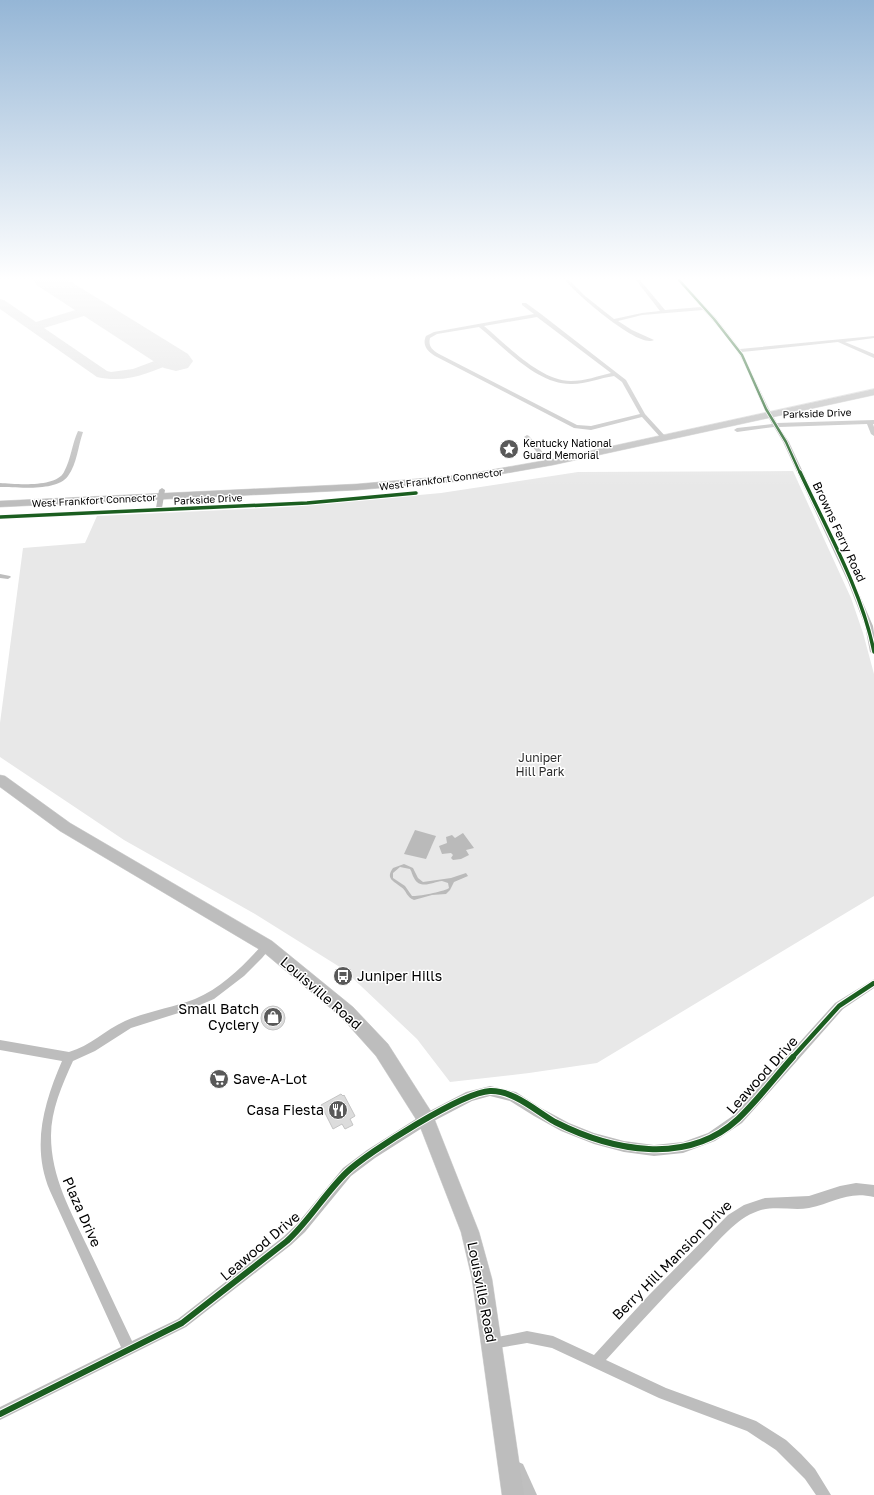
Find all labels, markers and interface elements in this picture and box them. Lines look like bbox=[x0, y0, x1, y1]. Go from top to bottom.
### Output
street label: Parkside Drive bbox=[782, 406, 852, 420]
place label: Kentucky National Guard Memorial bbox=[523, 437, 612, 461]
place icon: Kentucky National Guard Memorial bbox=[498, 438, 520, 460]
street label: West Frankfort Connector bbox=[379, 465, 504, 493]
street label: Browns Ferry Road bbox=[810, 479, 869, 584]
street label: West Frankfort Connector bbox=[32, 491, 157, 509]
street label: Parkside Drive bbox=[173, 491, 243, 507]
park label: Juniper Hill Park bbox=[516, 750, 565, 779]
street label: Louisville Road bbox=[277, 953, 365, 1033]
bus stop icon: Juniper Hills bbox=[332, 965, 354, 987]
place label: Juniper Hills bbox=[357, 967, 442, 984]
place label: Small Batch Cyclery bbox=[178, 1000, 259, 1033]
shop icon: Small Batch Cyclery bbox=[262, 1006, 284, 1028]
street label: Leawood Drive bbox=[722, 1032, 801, 1117]
supermarket icon: Save-A-Lot bbox=[208, 1068, 230, 1090]
place label: Save-A-Lot bbox=[233, 1070, 307, 1087]
restaurant icon: Casa Fiesta bbox=[327, 1099, 349, 1121]
place label: Casa Fiesta bbox=[247, 1101, 324, 1118]
street label: Plaza Drive bbox=[59, 1174, 105, 1249]
street label: Berry Hill Mansion Drive bbox=[608, 1196, 735, 1323]
street label: Leawood Drive bbox=[216, 1207, 303, 1284]
street label: Louisville Road bbox=[464, 1240, 501, 1344]

